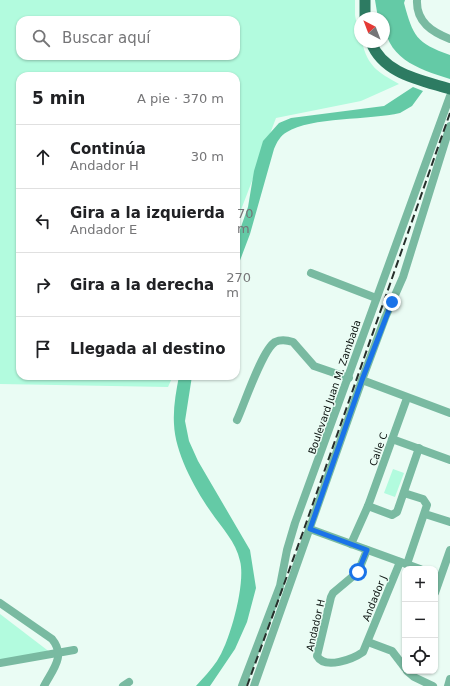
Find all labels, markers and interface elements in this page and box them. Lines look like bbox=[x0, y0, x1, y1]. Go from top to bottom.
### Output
north arrow bbox=[354, 12, 390, 48]
search box bbox=[16, 16, 240, 60]
icon: search bbox=[30, 27, 52, 49]
text: Buscar aquí bbox=[62, 29, 150, 47]
text: 5 min bbox=[32, 88, 85, 108]
text: A pie · 370 m bbox=[137, 91, 224, 106]
text: Continúa bbox=[70, 140, 146, 158]
icon: ahead bbox=[32, 146, 54, 168]
text: 30 m bbox=[191, 149, 224, 164]
text: Andador H bbox=[70, 158, 139, 173]
text: Gira a la izquierda bbox=[70, 204, 225, 222]
text: 70 m bbox=[237, 206, 253, 236]
icon: left bbox=[32, 210, 54, 232]
text: Andador E bbox=[70, 222, 137, 237]
text: 270 m bbox=[226, 270, 251, 300]
icon: right bbox=[32, 274, 54, 296]
text: Gira a la derecha bbox=[70, 276, 214, 294]
route end bbox=[383, 293, 401, 311]
street label: Boulevard Juan M. Zambada bbox=[306, 319, 363, 456]
icon: arrive bbox=[32, 338, 54, 360]
text: Llegada al destino bbox=[70, 340, 225, 358]
street label: Calle C bbox=[367, 431, 390, 467]
route start bbox=[349, 563, 367, 581]
map controls bbox=[402, 566, 438, 674]
button: + bbox=[402, 566, 438, 602]
street label: Andador J bbox=[360, 574, 389, 623]
street label: Andador H bbox=[304, 598, 327, 652]
button: − bbox=[402, 602, 438, 638]
button: locate bbox=[402, 638, 438, 674]

